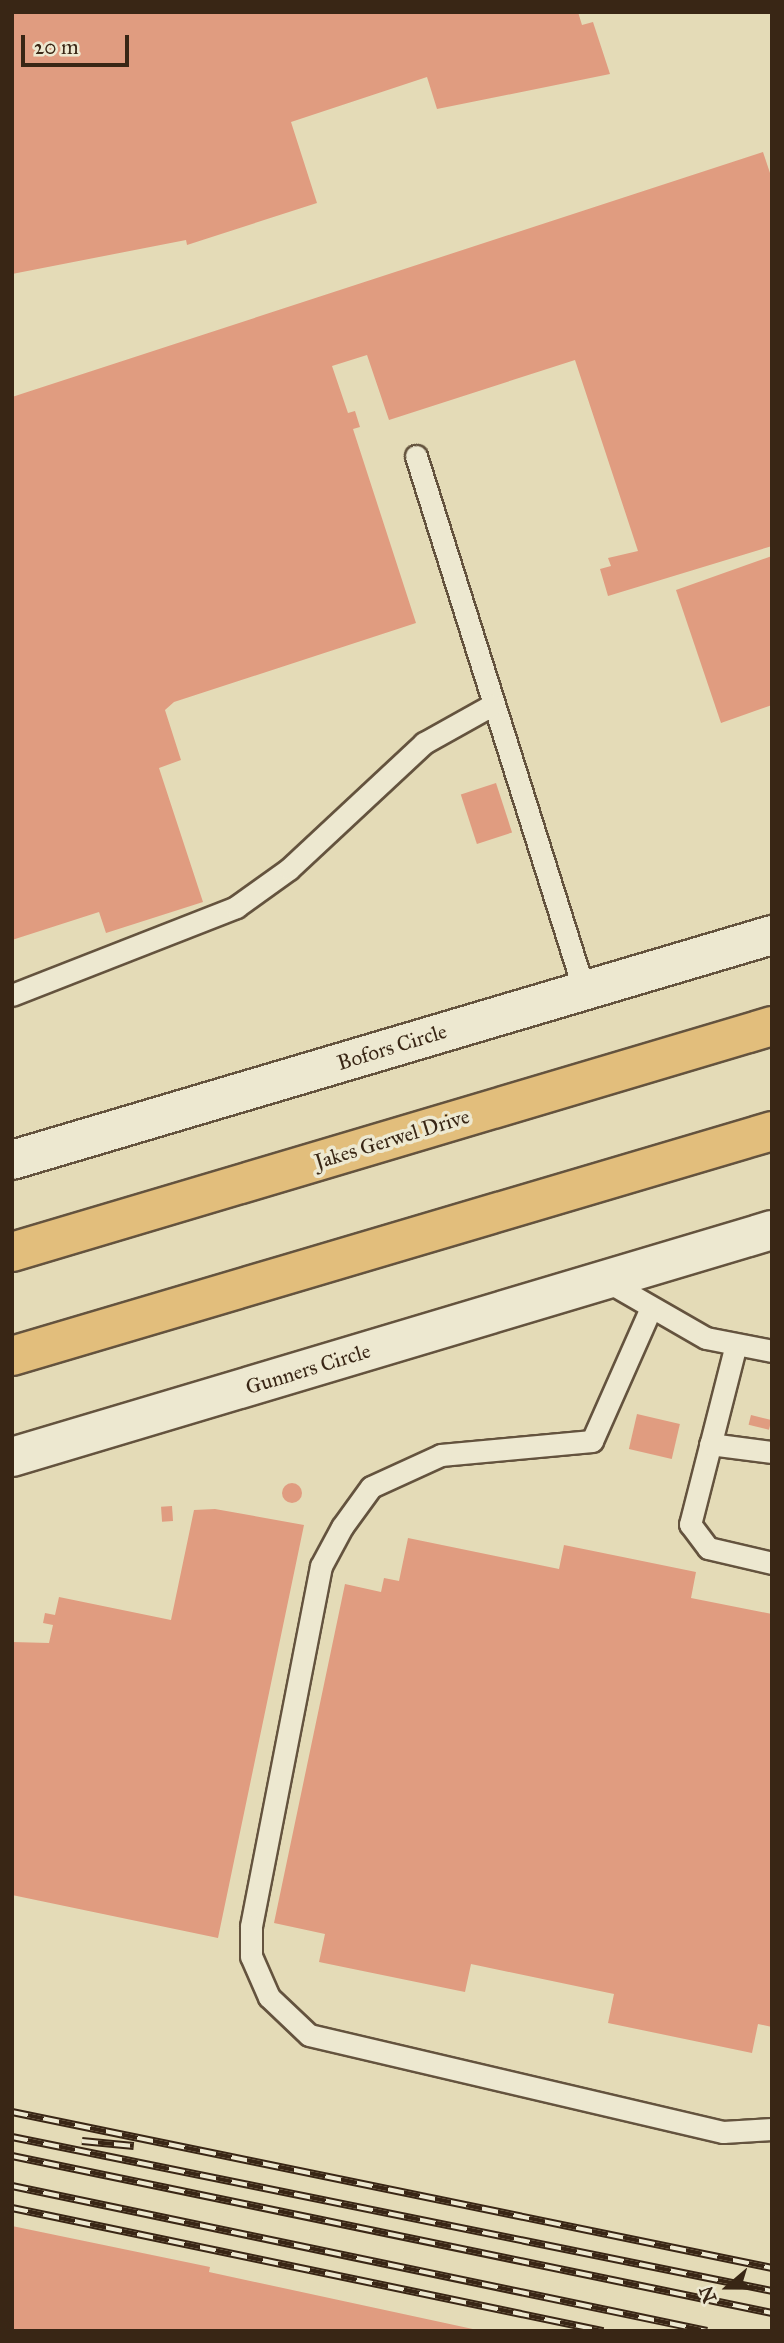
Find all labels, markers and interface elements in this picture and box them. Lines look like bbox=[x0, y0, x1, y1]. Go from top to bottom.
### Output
scale bar bbox=[24, 21, 133, 65]
text: 20 m bbox=[34, 34, 79, 60]
street label: Bofors Circle bbox=[334, 1018, 450, 1076]
street label: Jakes Gerwel Drive bbox=[312, 1103, 472, 1175]
street label: Gunners Circle bbox=[243, 1338, 373, 1400]
north arrow bbox=[693, 2252, 763, 2322]
text: N bbox=[694, 2283, 721, 2306]

